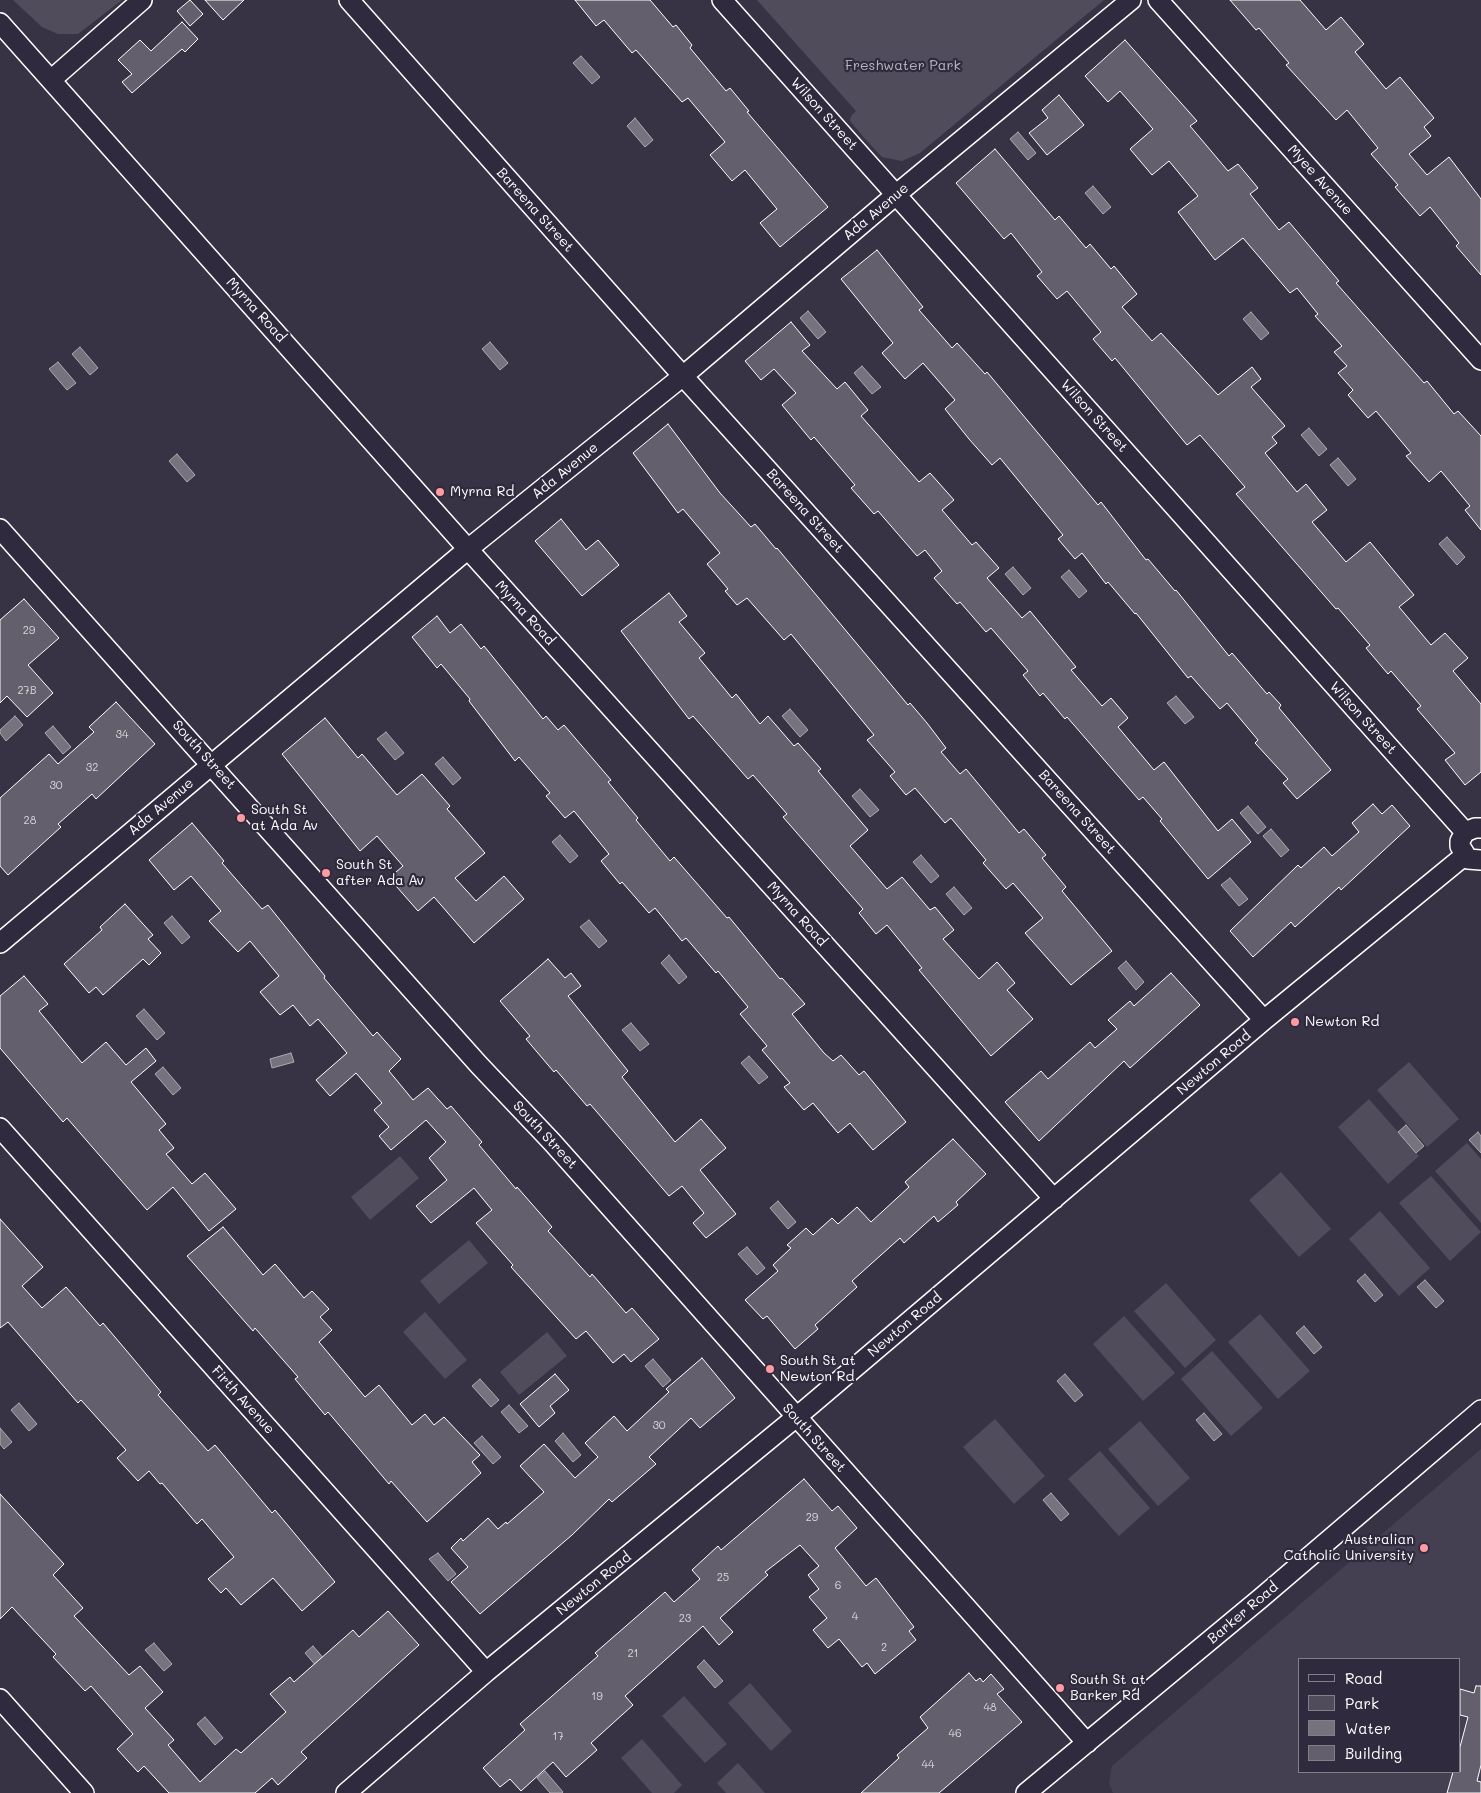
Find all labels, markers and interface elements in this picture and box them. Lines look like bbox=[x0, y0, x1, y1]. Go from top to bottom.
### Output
park label: Freshwater Park bbox=[845, 58, 961, 74]
street label: Wilson Street bbox=[787, 74, 861, 154]
street label: Myee Avenue bbox=[1284, 141, 1356, 219]
street label: Bareena Street bbox=[493, 165, 577, 255]
street label: Ada Avenue bbox=[840, 180, 912, 244]
street label: Myrna Road bbox=[223, 274, 289, 346]
street label: Wilson Street bbox=[1057, 376, 1131, 456]
street label: Ada Avenue bbox=[529, 439, 601, 503]
street label: Bareena Street bbox=[763, 466, 847, 556]
place label: Myrna Rd bbox=[450, 484, 514, 500]
marker: Myrna Rd bbox=[434, 486, 446, 498]
street label: Myrna Road bbox=[492, 577, 558, 649]
house number: 29 bbox=[23, 624, 35, 638]
street label: Wilson Street bbox=[1326, 678, 1400, 758]
house number: 27B bbox=[17, 684, 37, 698]
street label: South Street bbox=[169, 717, 239, 793]
house number: 34 bbox=[116, 728, 128, 742]
house number: 32 bbox=[86, 761, 98, 775]
street label: Bareena Street bbox=[1035, 767, 1119, 857]
street label: Ada Avenue bbox=[125, 775, 197, 839]
house number: 30 bbox=[49, 779, 63, 793]
place label: South St at Ada Av bbox=[251, 802, 318, 834]
marker: South St at Ada Av bbox=[235, 812, 247, 824]
house number: 28 bbox=[24, 814, 36, 828]
place label: South St after Ada Av bbox=[336, 857, 424, 890]
marker: South St after Ada Av bbox=[320, 867, 332, 879]
street label: Myrna Road bbox=[764, 878, 830, 950]
place label: Newton Rd bbox=[1305, 1014, 1379, 1030]
marker: Newton Rd bbox=[1289, 1016, 1301, 1028]
street label: Newton Road bbox=[1174, 1027, 1254, 1099]
street label: South Street bbox=[509, 1097, 581, 1173]
street label: Newton Road bbox=[865, 1289, 945, 1361]
place label: South St at Newton Rd bbox=[780, 1353, 856, 1385]
street label: Firth Avenue bbox=[208, 1362, 278, 1438]
marker: South St at Newton Rd bbox=[764, 1363, 776, 1375]
street label: South Street bbox=[779, 1400, 849, 1476]
house number: 30 bbox=[652, 1419, 666, 1433]
house number: 29 bbox=[806, 1511, 818, 1525]
place label: Australian Catholic University bbox=[1283, 1532, 1414, 1564]
marker: Australian Catholic University bbox=[1418, 1542, 1430, 1554]
street label: Newton Road bbox=[553, 1549, 635, 1619]
house number: 25 bbox=[717, 1571, 729, 1585]
house number: 6 bbox=[835, 1579, 841, 1593]
street label: Barker Road bbox=[1204, 1579, 1282, 1647]
house number: 4 bbox=[852, 1610, 858, 1624]
house number: 23 bbox=[679, 1612, 691, 1626]
house number: 2 bbox=[881, 1641, 887, 1655]
house number: 21 bbox=[627, 1647, 639, 1661]
legend bbox=[1298, 1658, 1461, 1773]
text: Road bbox=[1345, 1668, 1382, 1688]
place label: South St at Barker Rd bbox=[1070, 1672, 1146, 1704]
marker: South St at Barker Rd bbox=[1054, 1682, 1066, 1694]
house number: 19 bbox=[591, 1690, 603, 1704]
text: Park bbox=[1345, 1693, 1379, 1713]
house number: 48 bbox=[983, 1701, 997, 1715]
text: Water bbox=[1345, 1718, 1391, 1738]
house number: 46 bbox=[948, 1727, 962, 1741]
house number: 17 bbox=[552, 1730, 564, 1744]
text: Building bbox=[1345, 1743, 1402, 1763]
house number: 44 bbox=[922, 1758, 934, 1772]

